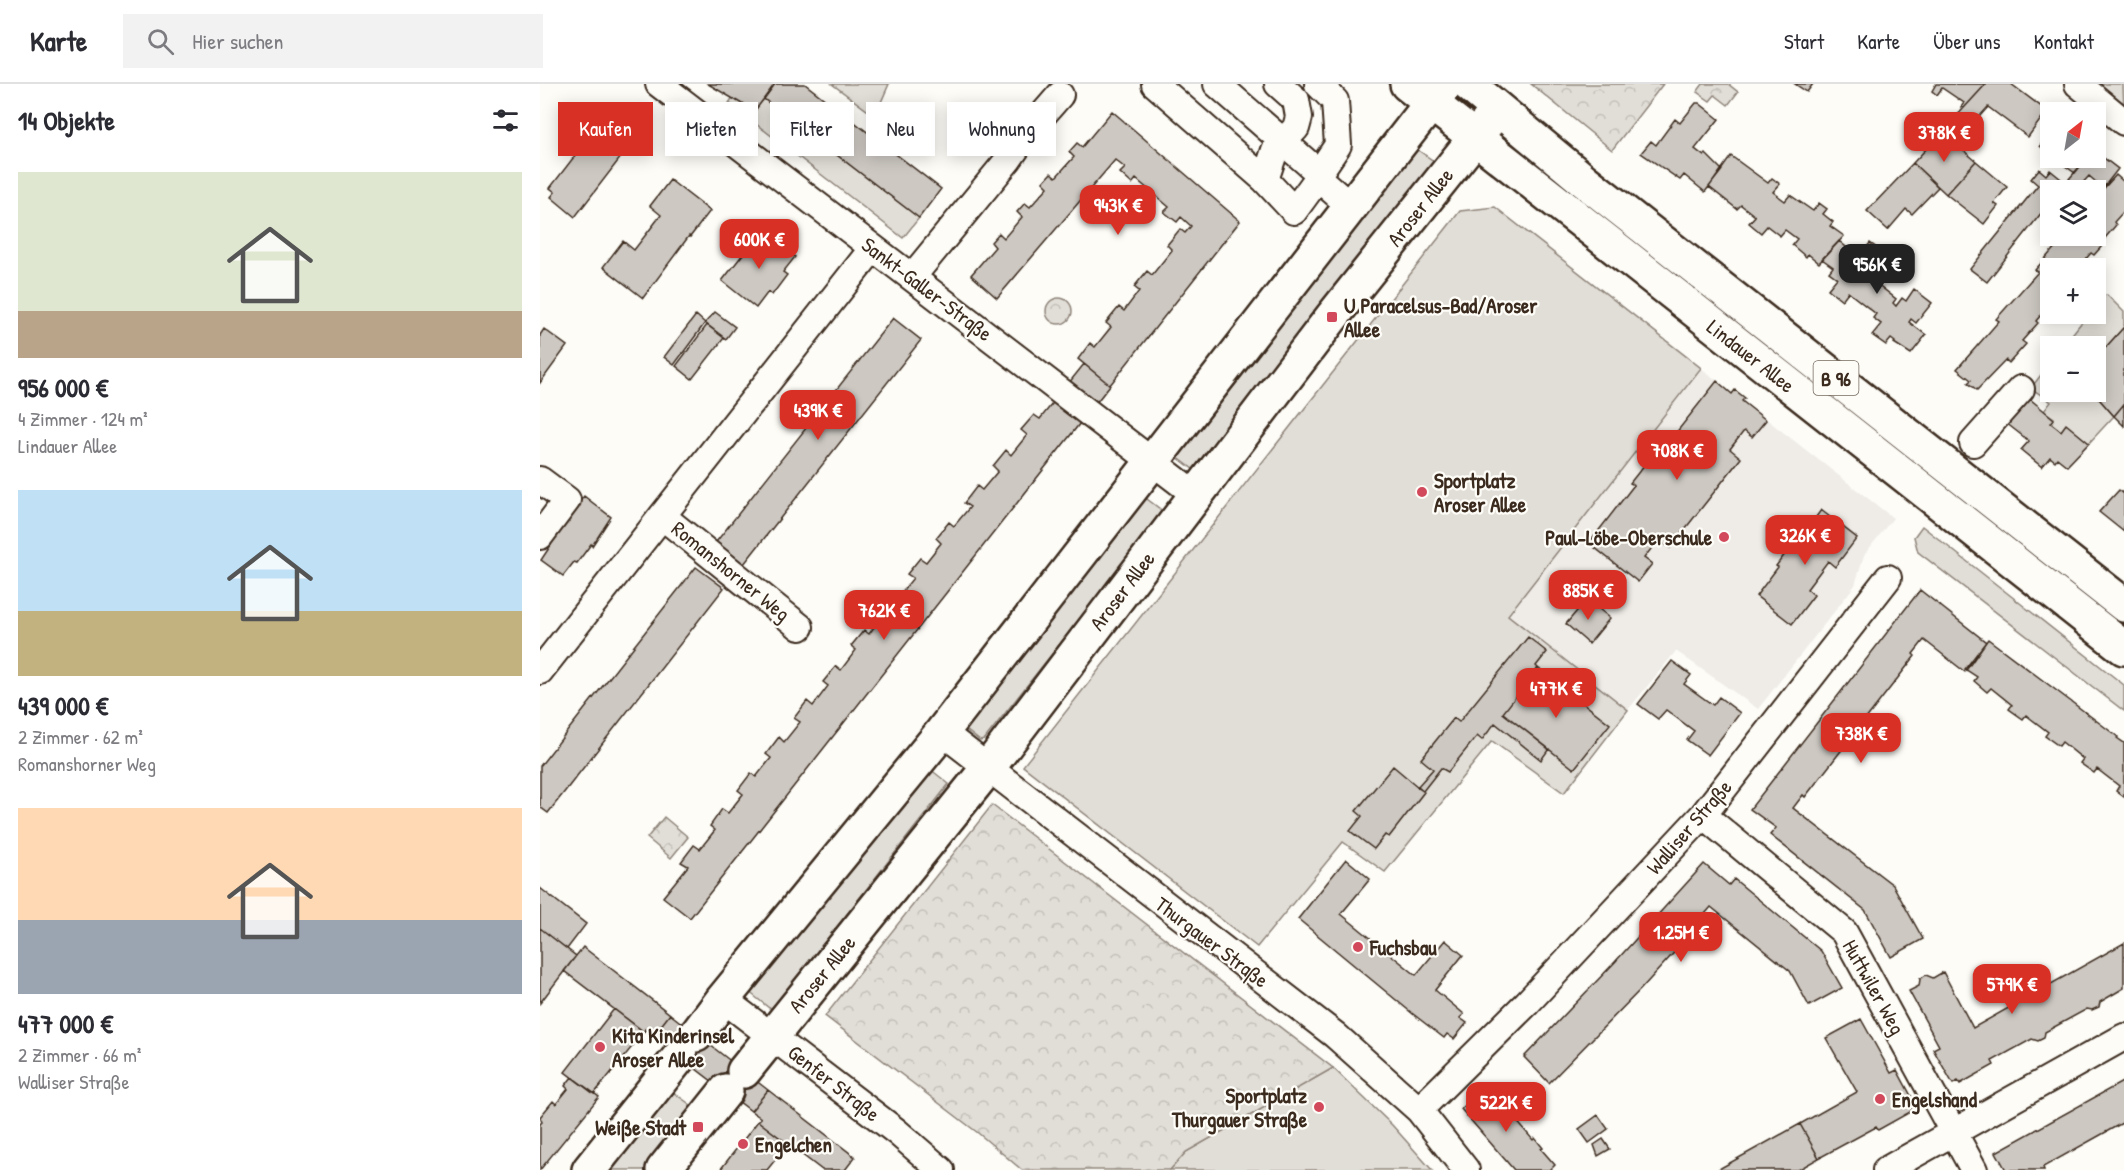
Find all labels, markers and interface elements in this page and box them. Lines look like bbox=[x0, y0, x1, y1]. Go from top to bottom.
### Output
search box bbox=[123, 14, 543, 68]
text: Karte bbox=[30, 22, 87, 60]
icon: search bbox=[144, 25, 177, 58]
text: Hier suchen bbox=[192, 26, 283, 56]
text: Start bbox=[1784, 27, 1824, 56]
text: Karte bbox=[1857, 27, 1900, 56]
text: Über uns bbox=[1933, 27, 2001, 56]
text: Kontakt bbox=[2034, 27, 2094, 56]
chip: Kaufen bbox=[558, 102, 653, 156]
chip: Mieten bbox=[665, 102, 758, 156]
chip: Filter bbox=[770, 102, 854, 156]
chip: Neu bbox=[866, 102, 935, 156]
chip: Wohnung bbox=[947, 102, 1056, 156]
north arrow bbox=[2040, 102, 2106, 168]
map controls bbox=[2040, 102, 2106, 402]
text: 14 Objekte bbox=[18, 103, 115, 138]
icon: filters bbox=[489, 104, 522, 137]
pin: 378K € bbox=[1895, 112, 1993, 163]
text: 378K € bbox=[1918, 118, 1970, 145]
street label: Aroser Allee bbox=[1380, 162, 1460, 252]
button: layers bbox=[2040, 180, 2106, 246]
pin: 943K € bbox=[1069, 185, 1167, 236]
text: 943K € bbox=[1094, 191, 1142, 218]
icon: home bbox=[216, 211, 324, 319]
pin: 600K € bbox=[710, 219, 808, 270]
text: 600K € bbox=[734, 225, 784, 252]
street label: Sankt-Galler-Straße bbox=[856, 230, 998, 348]
pin: 956K € bbox=[1828, 244, 1926, 295]
text: 956K € bbox=[1853, 250, 1901, 277]
button: + bbox=[2040, 258, 2106, 324]
place label: U Paracelsus-Bad/Aroser Allee bbox=[1344, 291, 1538, 344]
marker: U Paracelsus-Bad/Aroser Allee bbox=[1325, 310, 1339, 324]
street label: Lindauer Allee bbox=[1701, 313, 1801, 399]
button: − bbox=[2040, 336, 2106, 402]
road number: B 96 bbox=[1814, 361, 1858, 395]
text: 956 000 € bbox=[18, 370, 108, 405]
pin: 439K € bbox=[769, 390, 867, 441]
text: 439K € bbox=[794, 396, 842, 423]
text: 4 Zimmer · 124 m² bbox=[18, 405, 148, 432]
pin: 708K € bbox=[1628, 430, 1726, 481]
text: Lindauer Allee bbox=[18, 432, 117, 459]
text: 708K € bbox=[1651, 436, 1703, 463]
place label: Sportplatz Aroser Allee bbox=[1434, 466, 1527, 519]
marker: Sportplatz Aroser Allee bbox=[1415, 485, 1429, 499]
street label: Romanshorner Weg bbox=[666, 514, 796, 628]
pin: 326K € bbox=[1756, 515, 1854, 566]
text: 326K € bbox=[1780, 521, 1830, 548]
place label: Paul-Löbe-Oberschule bbox=[1545, 523, 1713, 552]
icon: home bbox=[216, 529, 324, 637]
marker: Paul-Löbe-Oberschule bbox=[1717, 530, 1731, 544]
street label: Aroser Allee bbox=[1083, 545, 1161, 637]
pin: 885K € bbox=[1539, 570, 1637, 621]
text: 885K € bbox=[1563, 576, 1613, 603]
pin: 762K € bbox=[835, 590, 933, 641]
text: 762K € bbox=[858, 596, 910, 623]
pin: 477K € bbox=[1507, 668, 1605, 719]
text: 477K € bbox=[1530, 674, 1582, 701]
text: 439 000 € bbox=[18, 688, 108, 723]
pin: 738K € bbox=[1812, 713, 1910, 764]
text: 738K € bbox=[1835, 719, 1887, 746]
text: 2 Zimmer · 62 m² bbox=[18, 723, 143, 750]
text: Romanshorner Weg bbox=[18, 750, 156, 777]
street label: Walliser Straße bbox=[1640, 773, 1738, 881]
icon: home bbox=[216, 847, 324, 955]
street label: Thurgauer Straße bbox=[1149, 890, 1275, 994]
pin: 1.25M € bbox=[1626, 912, 1736, 963]
text: 1.25M € bbox=[1653, 918, 1709, 945]
street label: Aroser Allee bbox=[782, 929, 862, 1019]
place label: Fuchsbau bbox=[1369, 933, 1437, 962]
street label: Huttwiler Weg bbox=[1836, 934, 1912, 1040]
marker: Fuchsbau bbox=[1351, 940, 1365, 954]
pin: 579K € bbox=[1963, 964, 2061, 1015]
text: 579K € bbox=[1987, 970, 2037, 997]
text: 477 000 € bbox=[18, 1006, 113, 1041]
place label: Kita Kinderinsel Aroser Allee bbox=[612, 1021, 734, 1074]
street label: Genfer Straße bbox=[782, 1038, 886, 1128]
marker: Kita Kinderinsel Aroser Allee bbox=[593, 1040, 607, 1054]
text: 2 Zimmer · 66 m² bbox=[18, 1041, 141, 1068]
text: Walliser Straße bbox=[18, 1068, 129, 1095]
place label: Sportplatz Thurgauer Straße bbox=[1171, 1081, 1308, 1135]
pin: 522K € bbox=[1457, 1082, 1555, 1133]
place label: Engelshand bbox=[1892, 1085, 1978, 1115]
text: 522K € bbox=[1480, 1088, 1532, 1115]
marker: Engelshand bbox=[1873, 1092, 1887, 1106]
marker: Sportplatz Thurgauer Straße bbox=[1312, 1100, 1326, 1114]
place label: Weiße Stadt bbox=[595, 1113, 687, 1143]
marker: Weiße Stadt bbox=[691, 1120, 705, 1134]
place label: Engelchen bbox=[755, 1130, 832, 1160]
marker: Engelchen bbox=[736, 1137, 750, 1151]

